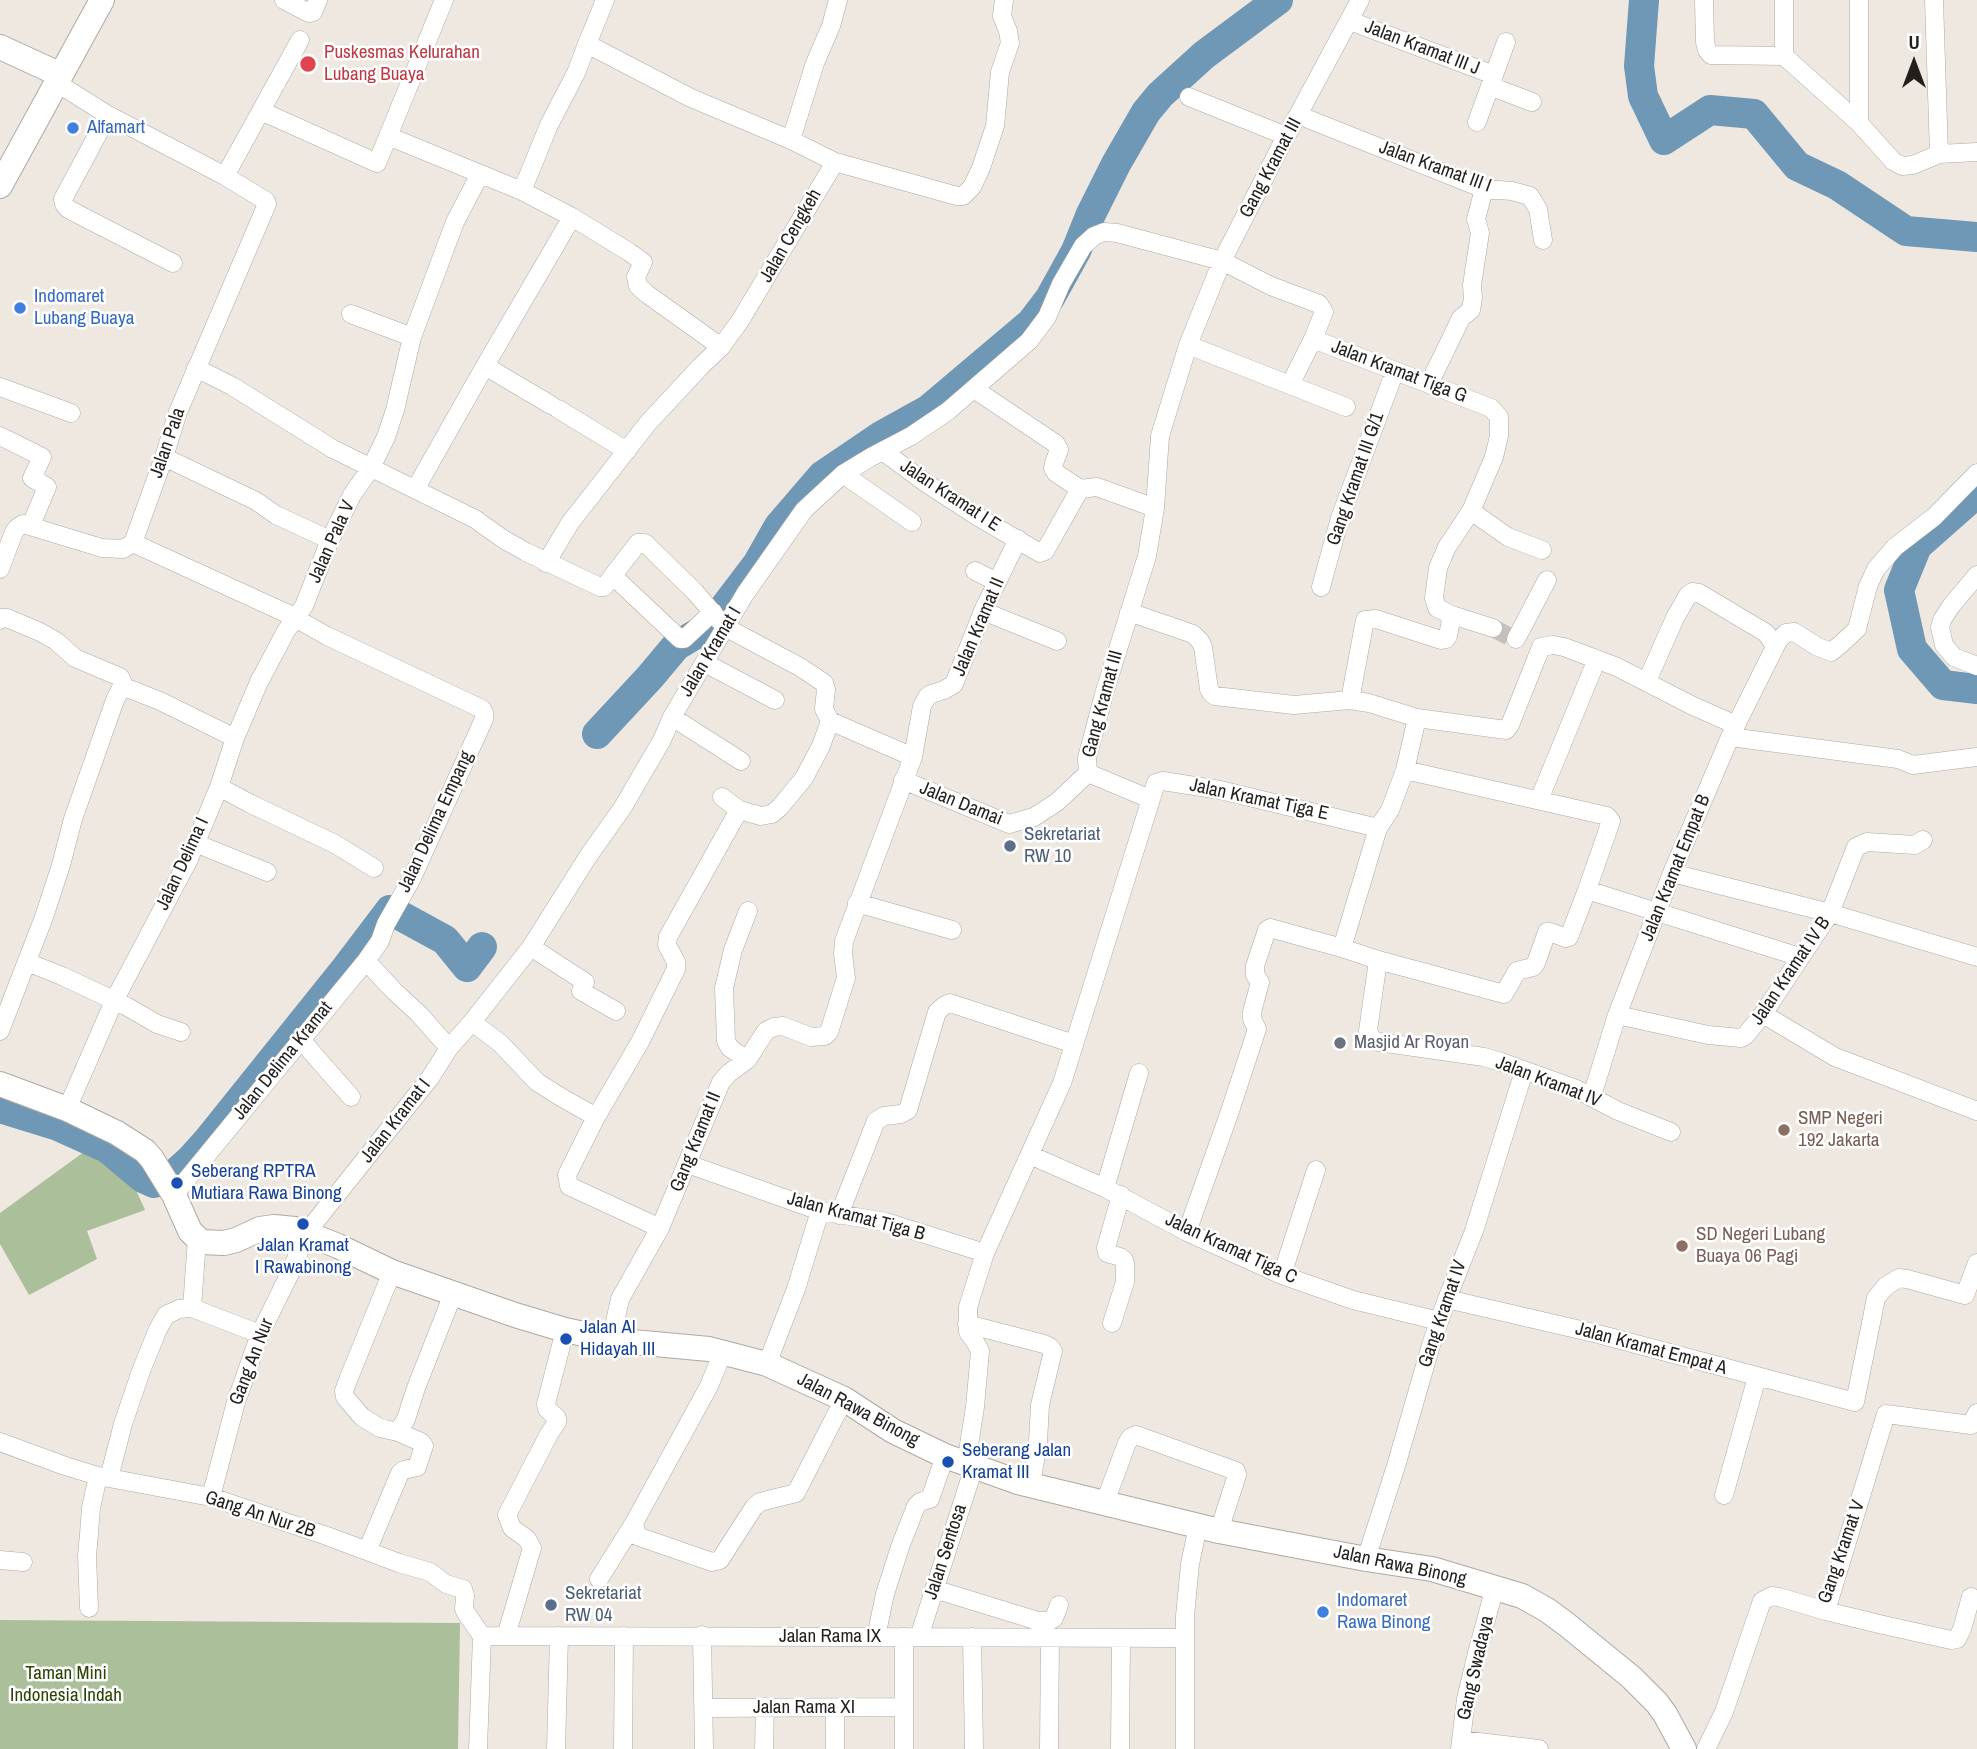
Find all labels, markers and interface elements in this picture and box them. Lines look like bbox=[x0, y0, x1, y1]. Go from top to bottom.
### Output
street label: Jalan Kramat III J bbox=[1361, 16, 1483, 80]
north arrow bbox=[1879, 28, 1949, 98]
text: U bbox=[1908, 29, 1920, 55]
place label: Puskesmas Kelurahan Lubang Buaya bbox=[324, 42, 480, 86]
marker: Puskesmas Kelurahan Lubang Buaya bbox=[298, 54, 318, 74]
street label: Gang Kramat III bbox=[1235, 114, 1307, 222]
place label: Alfamart bbox=[87, 117, 145, 139]
marker: Alfamart bbox=[65, 120, 81, 136]
street label: Jalan Kramat III I bbox=[1376, 136, 1494, 198]
street label: Jalan Cengkeh bbox=[755, 185, 827, 287]
place label: Indomaret Lubang Buaya bbox=[34, 286, 134, 330]
marker: Indomaret Lubang Buaya bbox=[12, 300, 28, 316]
street label: Jalan Kramat Tiga G bbox=[1328, 336, 1470, 408]
street label: Jalan Pala bbox=[145, 405, 191, 481]
street label: Gang Kramat III G/1 bbox=[1323, 409, 1389, 549]
street label: Jalan Kramat I E bbox=[895, 455, 1005, 537]
street label: Jalan Pala V bbox=[304, 497, 360, 587]
street label: Jalan Kramat II bbox=[948, 574, 1010, 680]
street label: Jalan Kramat I bbox=[675, 603, 747, 701]
street label: Gang Kramat III bbox=[1078, 648, 1128, 760]
street label: Jalan Delima Empang bbox=[393, 748, 479, 896]
street label: Jalan Kramat Tiga E bbox=[1187, 774, 1331, 826]
street label: Jalan Damai bbox=[916, 777, 1006, 831]
street label: Jalan Kramat Empat B bbox=[1636, 791, 1716, 945]
street label: Jalan Delima I bbox=[152, 814, 214, 914]
place label: Sekretariat RW 10 bbox=[1024, 824, 1100, 868]
marker: Sekretariat RW 10 bbox=[1002, 838, 1018, 854]
street label: Jalan Kramat IV B bbox=[1746, 913, 1836, 1029]
street label: Jalan Delima Kramat bbox=[228, 997, 338, 1125]
place label: Masjid Ar Royan bbox=[1354, 1032, 1469, 1054]
marker: Masjid Ar Royan bbox=[1332, 1035, 1348, 1051]
street label: Jalan Kramat IV bbox=[1492, 1051, 1604, 1113]
street label: Jalan Kramat I bbox=[356, 1074, 436, 1168]
street label: Gang Kramat II bbox=[666, 1089, 726, 1195]
place label: SMP Negeri 192 Jakarta bbox=[1798, 1108, 1883, 1152]
marker: SMP Negeri 192 Jakarta bbox=[1776, 1122, 1792, 1138]
place label: Seberang RPTRA Mutiara Rawa Binong bbox=[191, 1161, 342, 1205]
marker: Seberang RPTRA Mutiara Rawa Binong bbox=[169, 1175, 185, 1191]
street label: Jalan Kramat Tiga B bbox=[785, 1188, 927, 1246]
street label: Jalan Kramat Tiga C bbox=[1162, 1209, 1300, 1289]
marker: Jalan Kramat I Rawabinong bbox=[295, 1216, 311, 1232]
place label: SD Negeri Lubang Buaya 06 Pagi bbox=[1696, 1224, 1825, 1268]
place label: Jalan Kramat I Rawabinong bbox=[255, 1235, 351, 1279]
marker: SD Negeri Lubang Buaya 06 Pagi bbox=[1674, 1238, 1690, 1254]
street label: Gang Kramat IV bbox=[1414, 1257, 1472, 1371]
street label: Gang An Nur bbox=[225, 1315, 279, 1409]
place label: Jalan Al Hidayah III bbox=[580, 1317, 655, 1361]
street label: Jalan Kramat Empat A bbox=[1573, 1318, 1729, 1380]
marker: Jalan Al Hidayah III bbox=[558, 1331, 574, 1347]
street label: Jalan Rawa Binong bbox=[793, 1368, 923, 1452]
place label: Seberang Jalan Kramat III bbox=[962, 1440, 1071, 1484]
marker: Seberang Jalan Kramat III bbox=[940, 1454, 956, 1470]
street label: Gang An Nur 2B bbox=[202, 1486, 318, 1544]
street label: Gang Kramat V bbox=[1814, 1498, 1870, 1606]
street label: Jalan Sentosa bbox=[920, 1502, 972, 1602]
street label: Jalan Rawa Binong bbox=[1332, 1541, 1468, 1591]
place label: Sekretariat RW 04 bbox=[565, 1583, 641, 1627]
place label: Indomaret Rawa Binong bbox=[1337, 1590, 1431, 1634]
marker: Sekretariat RW 04 bbox=[543, 1597, 559, 1613]
marker: Indomaret Rawa Binong bbox=[1315, 1604, 1331, 1620]
street label: Gang Swadaya bbox=[1453, 1614, 1499, 1722]
street label: Jalan Rama IX bbox=[779, 1626, 881, 1648]
park label: Taman Mini Indonesia Indah bbox=[10, 1663, 122, 1707]
street label: Jalan Rama XI bbox=[753, 1697, 855, 1719]

